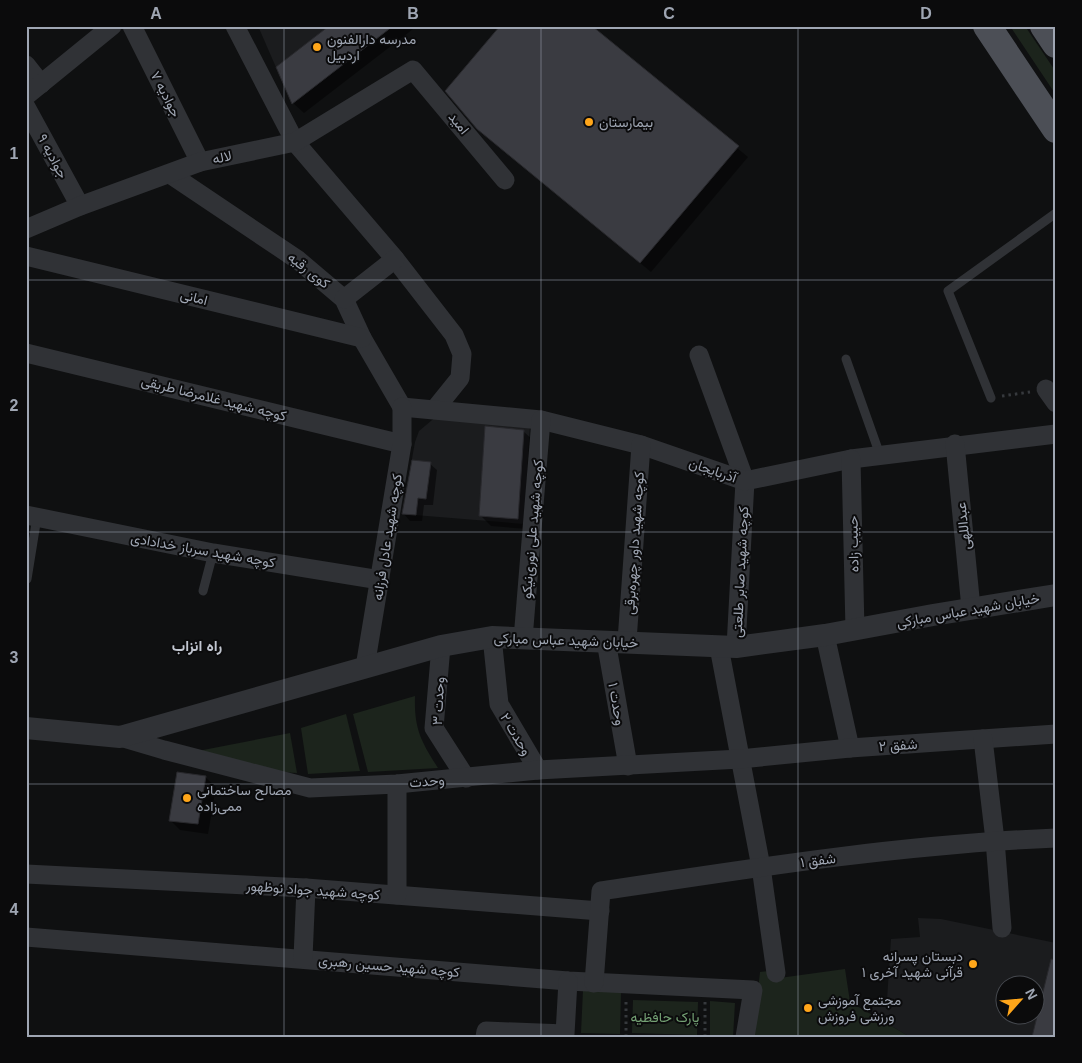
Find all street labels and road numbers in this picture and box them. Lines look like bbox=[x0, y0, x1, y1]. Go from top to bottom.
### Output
street label: جوادیه ۷ bbox=[147, 68, 184, 120]
street label: امید bbox=[445, 109, 473, 137]
street label: جوادیه ۹ bbox=[34, 131, 71, 181]
street label: لاله bbox=[211, 147, 233, 167]
street label: کوی رقیه bbox=[284, 249, 333, 292]
street label: امانی bbox=[179, 286, 209, 309]
street label: کوچه شهید غلامرضا طریقی bbox=[139, 372, 288, 426]
street label: آذربایجان bbox=[687, 454, 741, 487]
street label: کوچه شهید علی نوری‌نیکو bbox=[518, 459, 548, 599]
street label: کوچه شهید داور چهره‌برقی bbox=[621, 471, 649, 615]
street label: کوچه شهید عادل فرزانه bbox=[369, 473, 407, 602]
street label: عبداللهی bbox=[953, 501, 974, 551]
street label: کوچه شهید صابر طلعتی bbox=[729, 506, 753, 638]
street label: حبیب زاده bbox=[845, 516, 862, 572]
street label: کوچه شهید سرباز خدادادی bbox=[129, 529, 277, 573]
street label: خیابان شهید عباس مبارکی bbox=[895, 590, 1041, 631]
street label: خیابان شهید عباس مبارکی bbox=[493, 629, 639, 652]
street label: وحدت ۳ bbox=[429, 676, 448, 726]
street label: وحدت ۱ bbox=[604, 681, 629, 727]
street label: وحدت ۲ bbox=[496, 710, 535, 759]
street label: شفق ۲ bbox=[878, 736, 918, 755]
street label: وحدت bbox=[409, 771, 445, 792]
street label: شفق ۱ bbox=[799, 850, 837, 871]
street label: کوچه شهید جواد نوظهور bbox=[244, 877, 380, 905]
street label: کوچه شهید حسین رهبری bbox=[318, 952, 460, 982]

